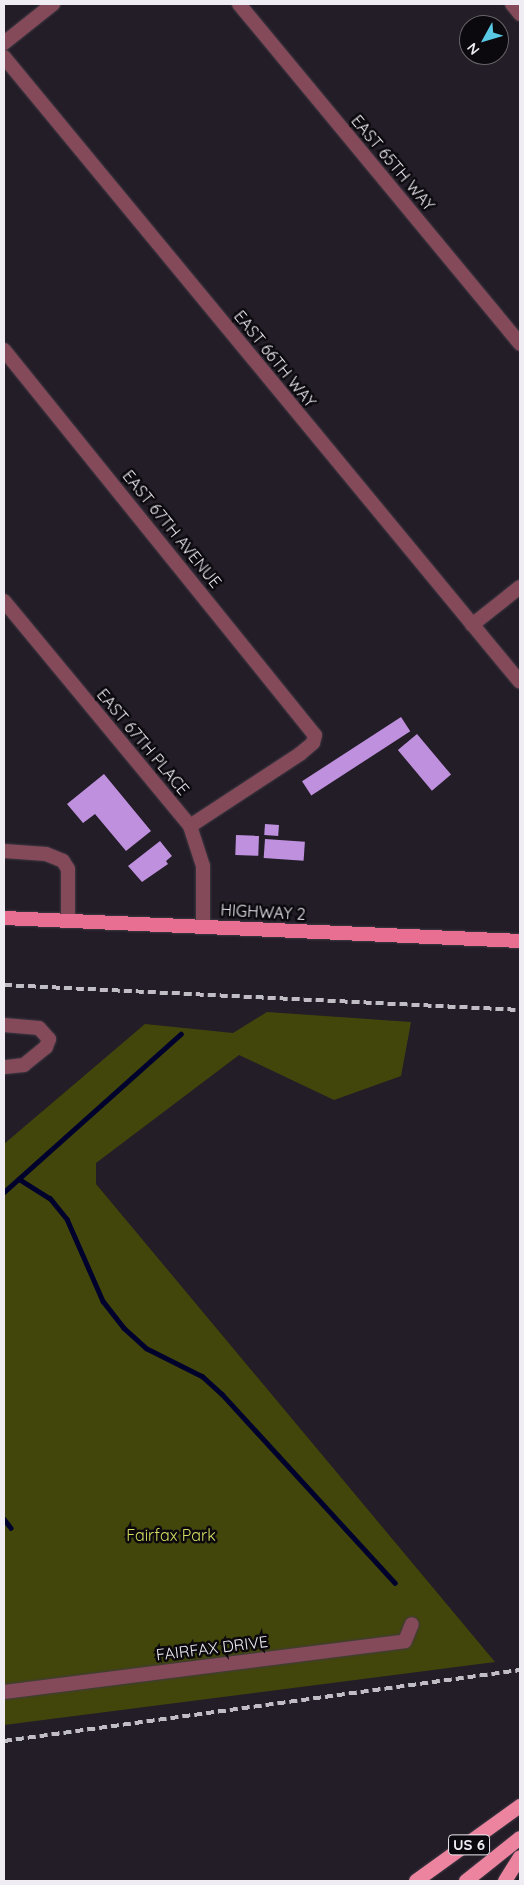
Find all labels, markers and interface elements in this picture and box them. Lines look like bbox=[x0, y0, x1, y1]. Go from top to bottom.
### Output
north arrow bbox=[459, 15, 509, 65]
text: N bbox=[463, 39, 483, 58]
street label: EAST 65TH WAY bbox=[347, 111, 439, 215]
street label: EAST 66TH WAY bbox=[230, 307, 320, 411]
street label: EAST 67TH AVENUE bbox=[119, 466, 225, 592]
street label: EAST 67TH PLACE bbox=[93, 685, 193, 799]
street label: HIGHWAY 2 bbox=[220, 900, 306, 924]
park label: Fairfax Park bbox=[126, 1525, 216, 1545]
street label: FAIRFAX DRIVE bbox=[155, 1632, 269, 1664]
road number: US 6 bbox=[448, 1832, 490, 1858]

